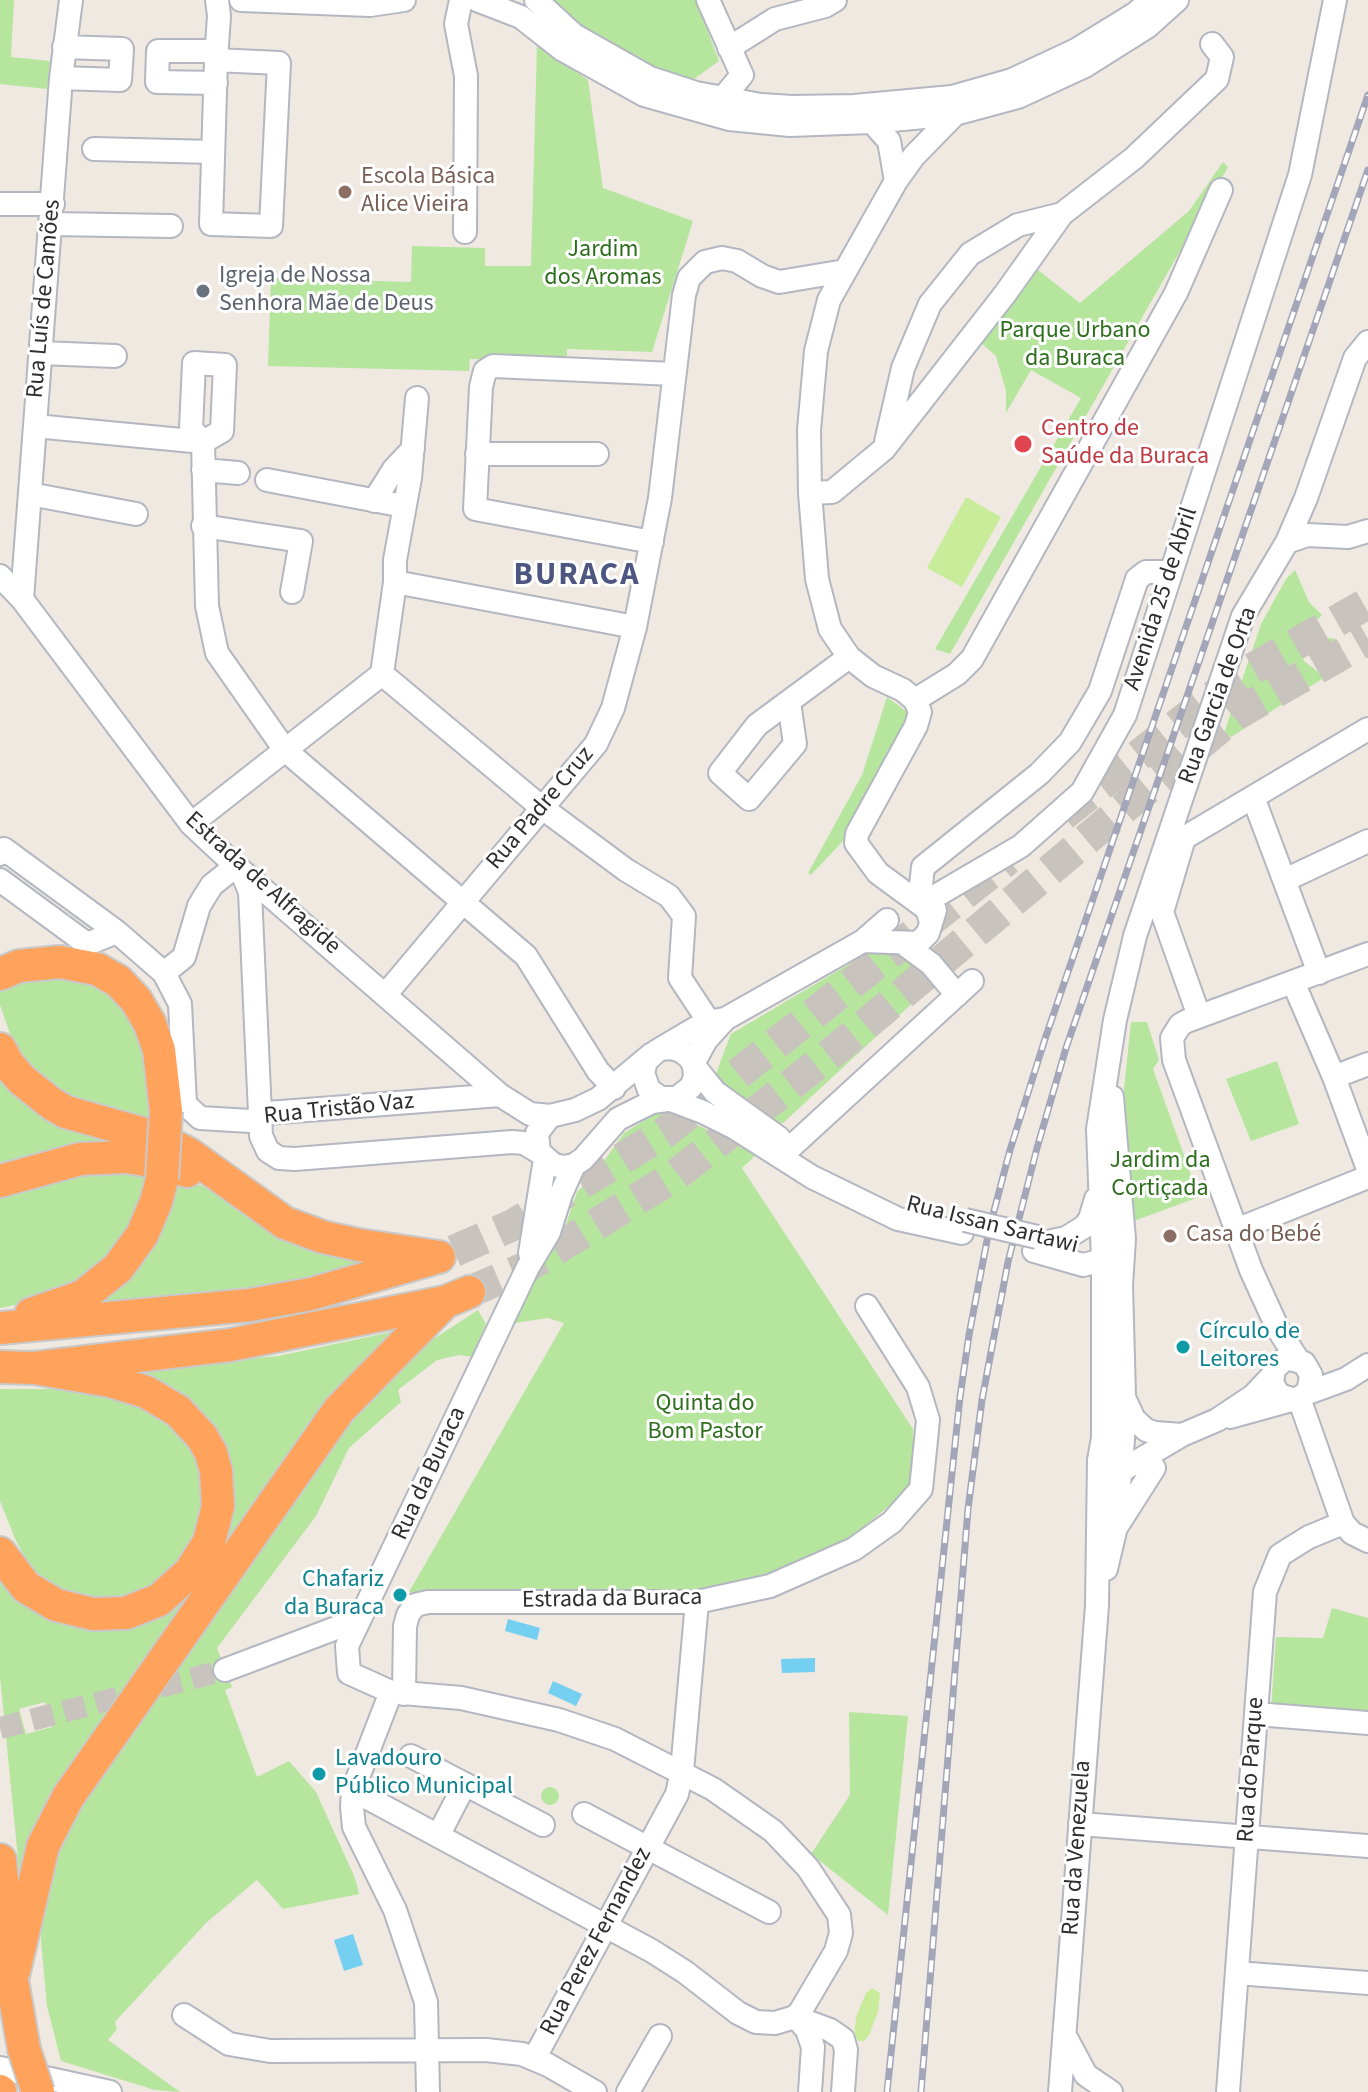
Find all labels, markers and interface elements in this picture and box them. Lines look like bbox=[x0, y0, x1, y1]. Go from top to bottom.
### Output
place label: Escola Básica Alice Vieira bbox=[361, 164, 495, 220]
marker: Escola Básica Alice Vieira bbox=[336, 183, 354, 201]
street label: Rua Luís de Camões bbox=[22, 198, 68, 400]
park label: Jardim dos Aromas bbox=[544, 237, 662, 293]
place label: Igreja de Nossa Senhora Mãe de Deus bbox=[219, 263, 434, 319]
marker: Igreja de Nossa Senhora Mãe de Deus bbox=[194, 282, 212, 300]
park label: Parque Urbano da Buraca bbox=[1000, 318, 1150, 374]
place label: Centro de Saúde da Buraca bbox=[1041, 416, 1209, 472]
marker: Centro de Saúde da Buraca bbox=[1012, 433, 1034, 455]
street label: Avenida 25 de Abril bbox=[1119, 504, 1205, 694]
district label: BURACA bbox=[514, 558, 640, 596]
street label: Rua Garcia de Orta bbox=[1174, 604, 1264, 788]
street label: Rua Padre Cruz bbox=[481, 742, 601, 876]
street label: Estrada de Alfragide bbox=[178, 806, 346, 962]
street label: Rua Tristão Vaz bbox=[263, 1088, 415, 1132]
park label: Jardim da Cortiçada bbox=[1109, 1148, 1211, 1204]
street label: Rua Issan Sartawi bbox=[903, 1191, 1081, 1261]
place label: Casa do Bebé bbox=[1186, 1222, 1321, 1250]
marker: Casa do Bebé bbox=[1161, 1227, 1179, 1245]
place label: Círculo de Leitores bbox=[1199, 1319, 1300, 1375]
marker: Círculo de Leitores bbox=[1174, 1338, 1192, 1356]
park label: Quinta do Bom Pastor bbox=[647, 1391, 763, 1447]
street label: Rua da Buraca bbox=[387, 1403, 473, 1545]
place label: Chafariz da Buraca bbox=[284, 1567, 384, 1623]
street label: Estrada da Buraca bbox=[522, 1584, 702, 1616]
marker: Chafariz da Buraca bbox=[391, 1586, 409, 1604]
street label: Rua do Parque bbox=[1233, 1696, 1271, 1844]
place label: Lavadouro Público Municipal bbox=[335, 1746, 513, 1802]
street label: Rua da Venezuela bbox=[1057, 1759, 1099, 1937]
marker: Lavadouro Público Municipal bbox=[310, 1765, 328, 1783]
street label: Rua Perez Fernandez bbox=[535, 1843, 659, 2041]

